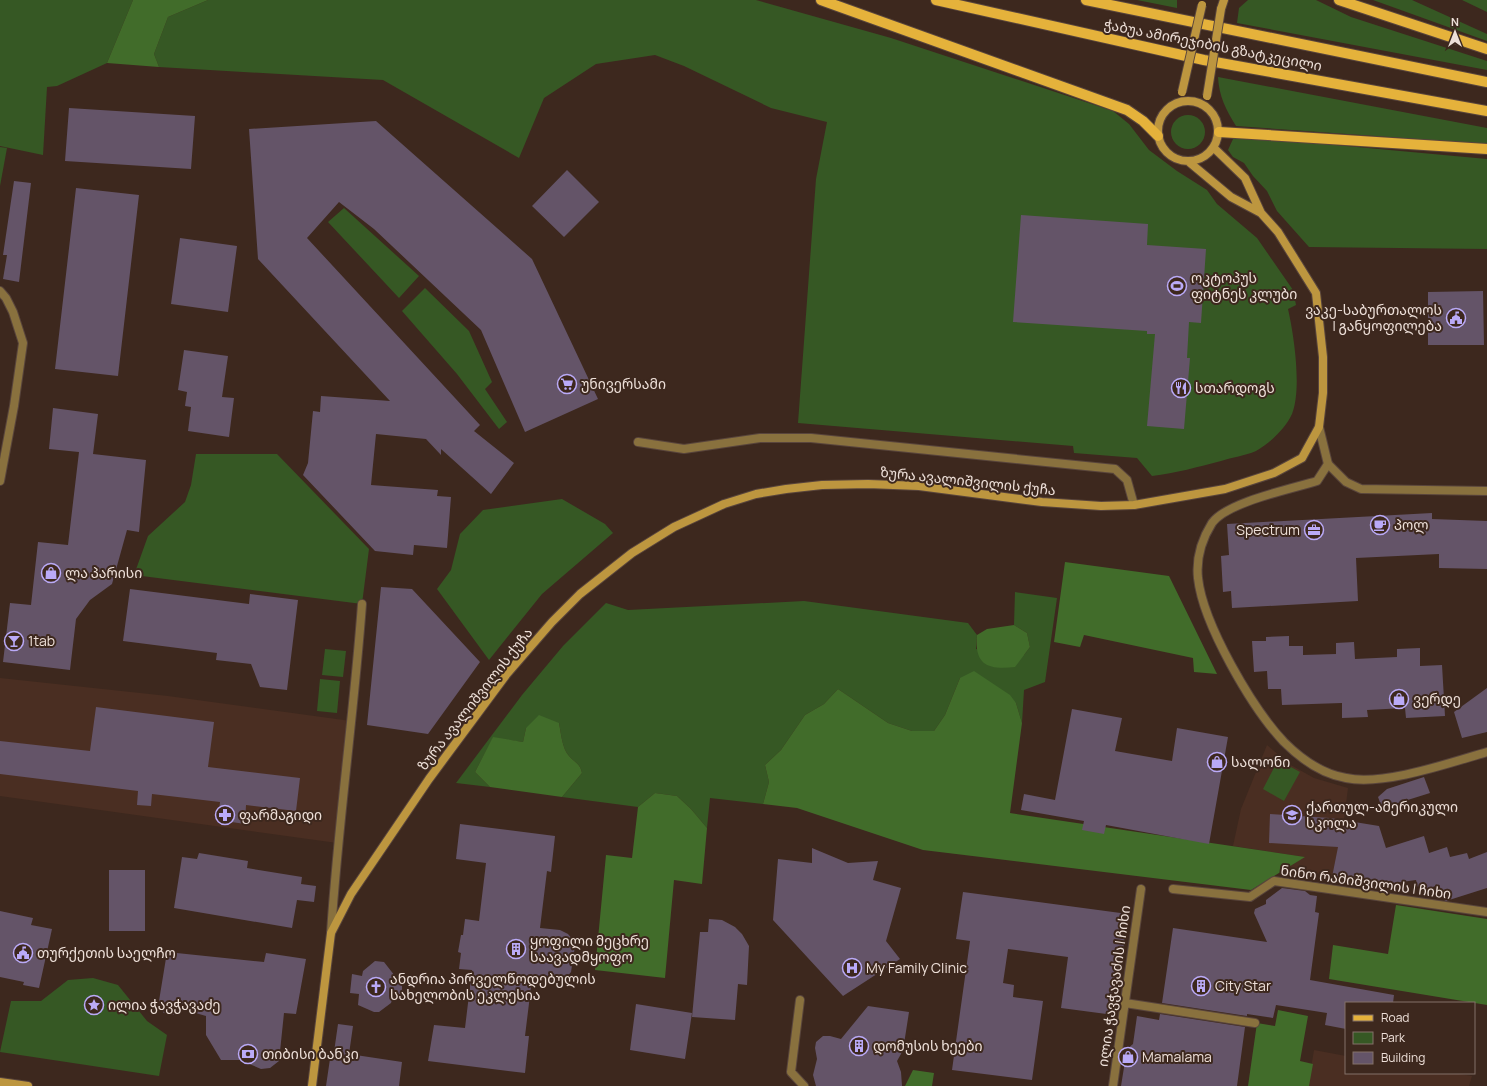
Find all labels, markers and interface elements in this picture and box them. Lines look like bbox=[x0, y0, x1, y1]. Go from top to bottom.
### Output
north arrow bbox=[1435, 12, 1475, 52]
street label: ჭაბუა ამირეჯიბის გზატკეცილი bbox=[1103, 14, 1324, 75]
text: N bbox=[1451, 14, 1459, 29]
place label: ოკტოპუს ფიტნეს კლუბი bbox=[1191, 268, 1297, 303]
sports icon: ოკტოპუს ფიტნეს კლუბი bbox=[1166, 275, 1188, 297]
place label: ვაკე-საბურთალოს I განყოფილება bbox=[1305, 300, 1442, 335]
public building icon: ვაკე-საბურთალოს I განყოფილება bbox=[1445, 307, 1467, 329]
supermarket icon: უნივერსამი bbox=[556, 373, 578, 395]
place label: უნივერსამი bbox=[581, 374, 666, 393]
restaurant icon: სთარდოგს bbox=[1170, 377, 1192, 399]
place label: სთარდოგს bbox=[1195, 378, 1275, 397]
street label: ზურა ავალიშვილის ქუჩა bbox=[879, 462, 1057, 499]
cafe icon: პოლ bbox=[1369, 514, 1391, 536]
place label: პოლ bbox=[1394, 515, 1429, 534]
office icon: Spectrum bbox=[1303, 519, 1325, 541]
place label: Spectrum bbox=[1236, 520, 1300, 539]
shop icon: ლა პარისი bbox=[40, 562, 62, 584]
place label: ლა პარისი bbox=[65, 563, 142, 582]
street label: ზურა ავალიშვილის ქუჩა bbox=[413, 623, 536, 774]
bar icon: 1tab bbox=[3, 630, 25, 652]
place label: 1tab bbox=[28, 631, 55, 650]
shop icon: ვერდე bbox=[1388, 688, 1410, 710]
place label: ვერდე bbox=[1413, 689, 1461, 708]
shop icon: სალონი bbox=[1206, 751, 1228, 773]
place label: სალონი bbox=[1231, 752, 1290, 771]
place label: ქართულ-ამერიკული სკოლა bbox=[1306, 797, 1458, 832]
pharmacy icon: ფარმაგიდი bbox=[214, 804, 236, 826]
school or university icon: ქართულ-ამერიკული სკოლა bbox=[1281, 804, 1303, 826]
place label: ფარმაგიდი bbox=[239, 805, 322, 824]
street label: ნინო რამიშვილის I ჩიხი bbox=[1279, 860, 1453, 903]
street label: ილია ჭავჭავაძის I ჩიხი bbox=[1093, 904, 1134, 1068]
place label: ყოფილი მეცხრე საავადმყოფო bbox=[530, 931, 649, 966]
building icon: ყოფილი მეცხრე საავადმყოფო bbox=[505, 938, 527, 960]
public building icon: თურქეთის საელჩო bbox=[12, 942, 34, 964]
place label: თურქეთის საელჩო bbox=[37, 943, 176, 962]
hospital icon: My Family Clinic bbox=[841, 957, 863, 979]
place label: My Family Clinic bbox=[866, 958, 967, 977]
place label: ანდრია პირველწოდებულის სახელობის ეკლესია bbox=[390, 969, 596, 1004]
building icon: City Star bbox=[1190, 975, 1212, 997]
church icon: ანდრია პირველწოდებულის სახელობის ეკლესია bbox=[365, 976, 387, 998]
place label: City Star bbox=[1215, 976, 1271, 995]
place icon: ილია ჭავჭავაძე bbox=[83, 994, 105, 1016]
place label: ილია ჭავჭავაძე bbox=[108, 995, 221, 1014]
legend bbox=[1345, 1002, 1475, 1074]
text: Road bbox=[1381, 1009, 1409, 1026]
text: Park bbox=[1381, 1029, 1406, 1046]
building icon: დომუსის ხეები bbox=[848, 1035, 870, 1057]
place label: დომუსის ხეები bbox=[873, 1036, 982, 1055]
bank icon: თიბისი ბანკი bbox=[237, 1043, 259, 1065]
place label: თიბისი ბანკი bbox=[262, 1044, 359, 1063]
shop icon: Mamalama bbox=[1117, 1046, 1139, 1068]
place label: Mamalama bbox=[1142, 1047, 1212, 1066]
text: Building bbox=[1381, 1049, 1425, 1066]

